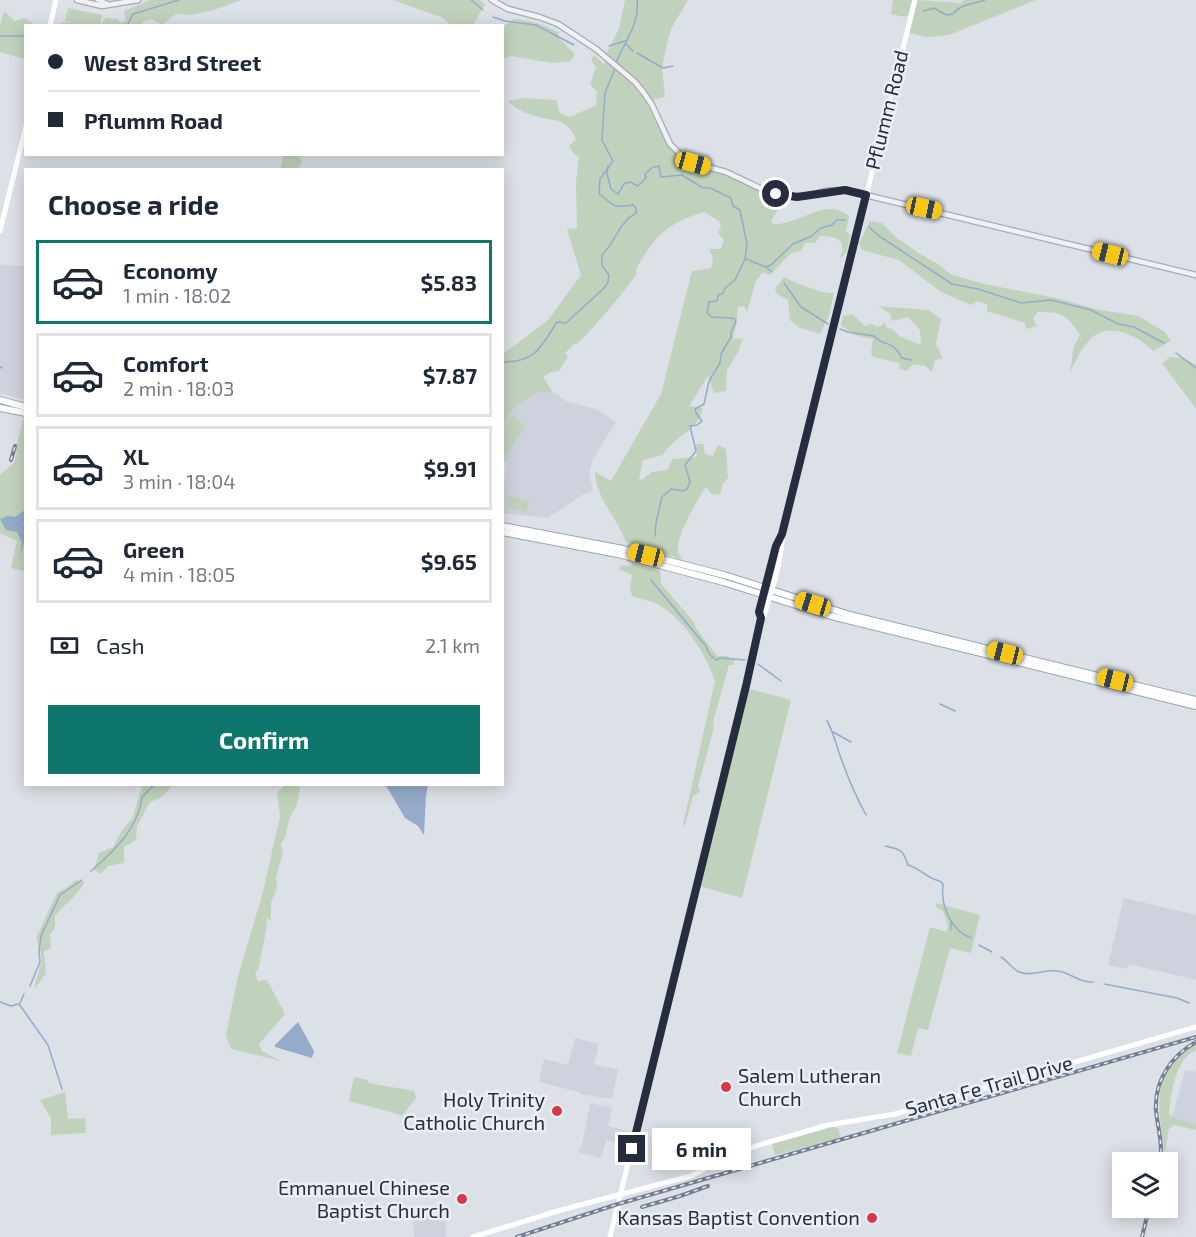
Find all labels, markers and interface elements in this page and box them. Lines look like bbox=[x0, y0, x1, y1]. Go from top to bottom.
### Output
street label: Pflumm Road bbox=[860, 48, 912, 172]
text: West 83rd Street bbox=[84, 49, 261, 75]
text: Pflumm Road bbox=[84, 107, 223, 133]
car bbox=[673, 150, 713, 176]
route start bbox=[762, 180, 789, 207]
text: Choose a ride bbox=[48, 188, 219, 220]
car bbox=[905, 195, 943, 221]
car bbox=[1090, 241, 1130, 267]
icon: car bbox=[51, 255, 105, 309]
text: Economy bbox=[123, 257, 218, 283]
text: $5.83 bbox=[421, 269, 477, 295]
text: 1 min · 18:02 bbox=[123, 283, 231, 307]
icon: car bbox=[51, 348, 105, 402]
text: Comfort bbox=[123, 350, 208, 376]
text: $7.87 bbox=[423, 362, 477, 388]
text: 2 min · 18:03 bbox=[123, 376, 234, 400]
icon: car bbox=[51, 441, 105, 495]
text: XL bbox=[123, 443, 149, 469]
text: $9.91 bbox=[423, 455, 477, 481]
text: 3 min · 18:04 bbox=[123, 469, 236, 493]
icon: car bbox=[51, 534, 105, 588]
text: Green bbox=[123, 536, 185, 562]
car bbox=[626, 542, 666, 568]
text: $9.65 bbox=[421, 548, 477, 574]
text: 4 min · 18:05 bbox=[123, 562, 235, 586]
car bbox=[793, 590, 833, 618]
icon: cash bbox=[48, 629, 81, 662]
text: Cash bbox=[96, 632, 145, 658]
text: 2.1 km bbox=[425, 633, 480, 657]
car bbox=[985, 640, 1025, 666]
car bbox=[1095, 667, 1135, 693]
button: Confirm bbox=[48, 705, 480, 774]
street label: Santa Fe Trail Drive bbox=[902, 1050, 1075, 1120]
place label: Salem Lutheran Church bbox=[738, 1063, 881, 1110]
marker: Salem Lutheran Church bbox=[719, 1080, 733, 1094]
place label: Holy Trinity Catholic Church bbox=[403, 1087, 545, 1134]
marker: Holy Trinity Catholic Church bbox=[550, 1104, 564, 1118]
callout: 6 min bbox=[653, 1128, 752, 1170]
route end bbox=[618, 1135, 645, 1162]
text: 6 min bbox=[676, 1137, 727, 1161]
map controls bbox=[1112, 1152, 1178, 1218]
button: layers bbox=[1112, 1152, 1178, 1218]
place label: Emmanuel Chinese Baptist Church bbox=[278, 1175, 450, 1222]
marker: Emmanuel Chinese Baptist Church bbox=[455, 1192, 469, 1206]
place label: Kansas Baptist Convention bbox=[617, 1205, 860, 1229]
marker: Kansas Baptist Convention bbox=[865, 1211, 879, 1225]

